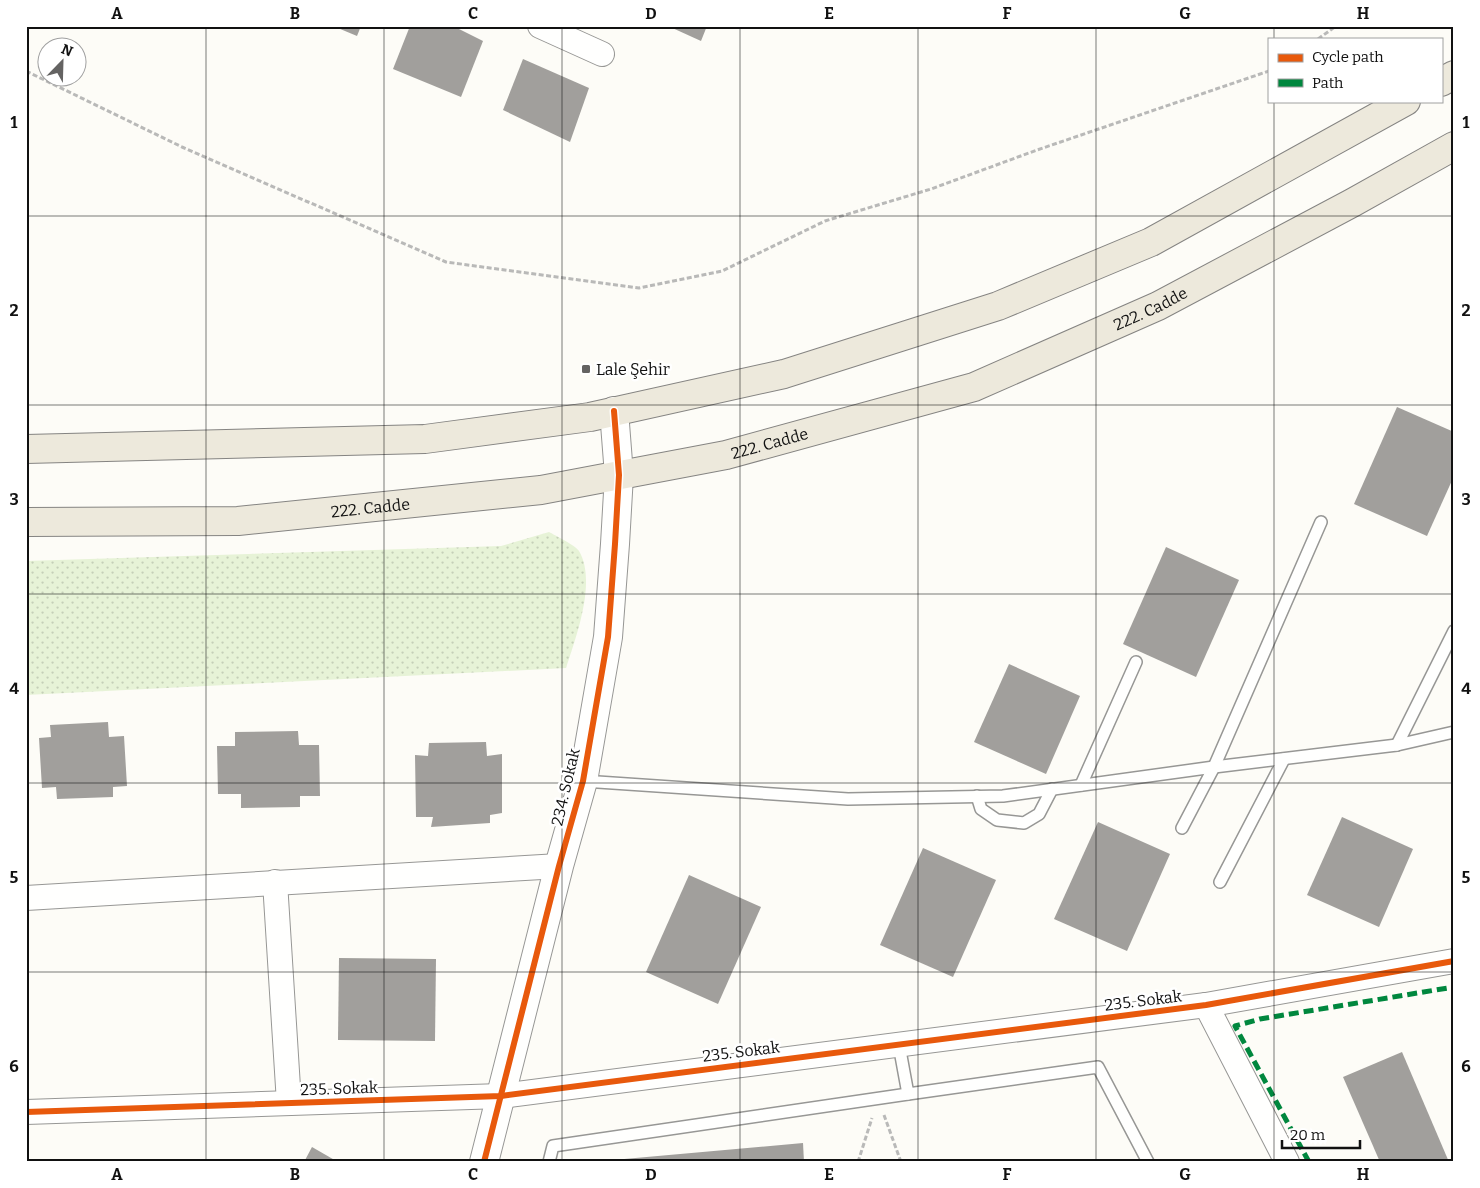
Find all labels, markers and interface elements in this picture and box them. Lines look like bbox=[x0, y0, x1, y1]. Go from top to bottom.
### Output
text: A bbox=[111, 4, 123, 23]
text: B bbox=[290, 4, 300, 23]
text: C bbox=[468, 4, 478, 23]
text: D bbox=[645, 4, 657, 23]
text: E bbox=[824, 4, 834, 23]
text: F bbox=[1003, 4, 1012, 23]
text: G bbox=[1179, 4, 1191, 23]
text: H bbox=[1357, 4, 1370, 23]
north arrow bbox=[38, 38, 88, 88]
legend bbox=[1268, 38, 1442, 102]
text: N bbox=[59, 41, 75, 61]
text: Cycle path bbox=[1312, 48, 1384, 66]
text: Path bbox=[1312, 74, 1344, 92]
text: 1 bbox=[11, 113, 18, 132]
text: 1 bbox=[1463, 113, 1470, 132]
street label: 222. Cadde bbox=[1111, 283, 1191, 334]
text: 2 bbox=[9, 301, 19, 320]
text: 2 bbox=[1461, 301, 1471, 320]
place label: Lale Şehir bbox=[596, 360, 670, 379]
marker: Lale Şehir bbox=[580, 363, 592, 375]
street label: 222. Cadde bbox=[729, 424, 810, 463]
text: 3 bbox=[9, 490, 19, 509]
text: 3 bbox=[1461, 490, 1471, 509]
street label: 222. Cadde bbox=[330, 494, 411, 521]
text: 4 bbox=[9, 679, 19, 698]
text: 4 bbox=[1461, 679, 1471, 698]
street label: 234. Sokak bbox=[547, 747, 584, 828]
text: 5 bbox=[10, 868, 19, 887]
text: 5 bbox=[1462, 868, 1471, 887]
street label: 235. Sokak bbox=[1103, 986, 1183, 1015]
street label: 235. Sokak bbox=[701, 1037, 781, 1066]
text: 6 bbox=[9, 1057, 19, 1076]
text: 6 bbox=[1461, 1057, 1471, 1076]
street label: 235. Sokak bbox=[300, 1078, 378, 1099]
scale bar bbox=[1282, 1118, 1360, 1150]
text: 20 m bbox=[1290, 1126, 1326, 1144]
text: A bbox=[111, 1165, 123, 1184]
text: B bbox=[290, 1165, 300, 1184]
text: C bbox=[468, 1165, 478, 1184]
text: D bbox=[645, 1165, 657, 1184]
text: E bbox=[824, 1165, 834, 1184]
text: F bbox=[1003, 1165, 1012, 1184]
text: G bbox=[1179, 1165, 1191, 1184]
text: H bbox=[1357, 1165, 1370, 1184]

